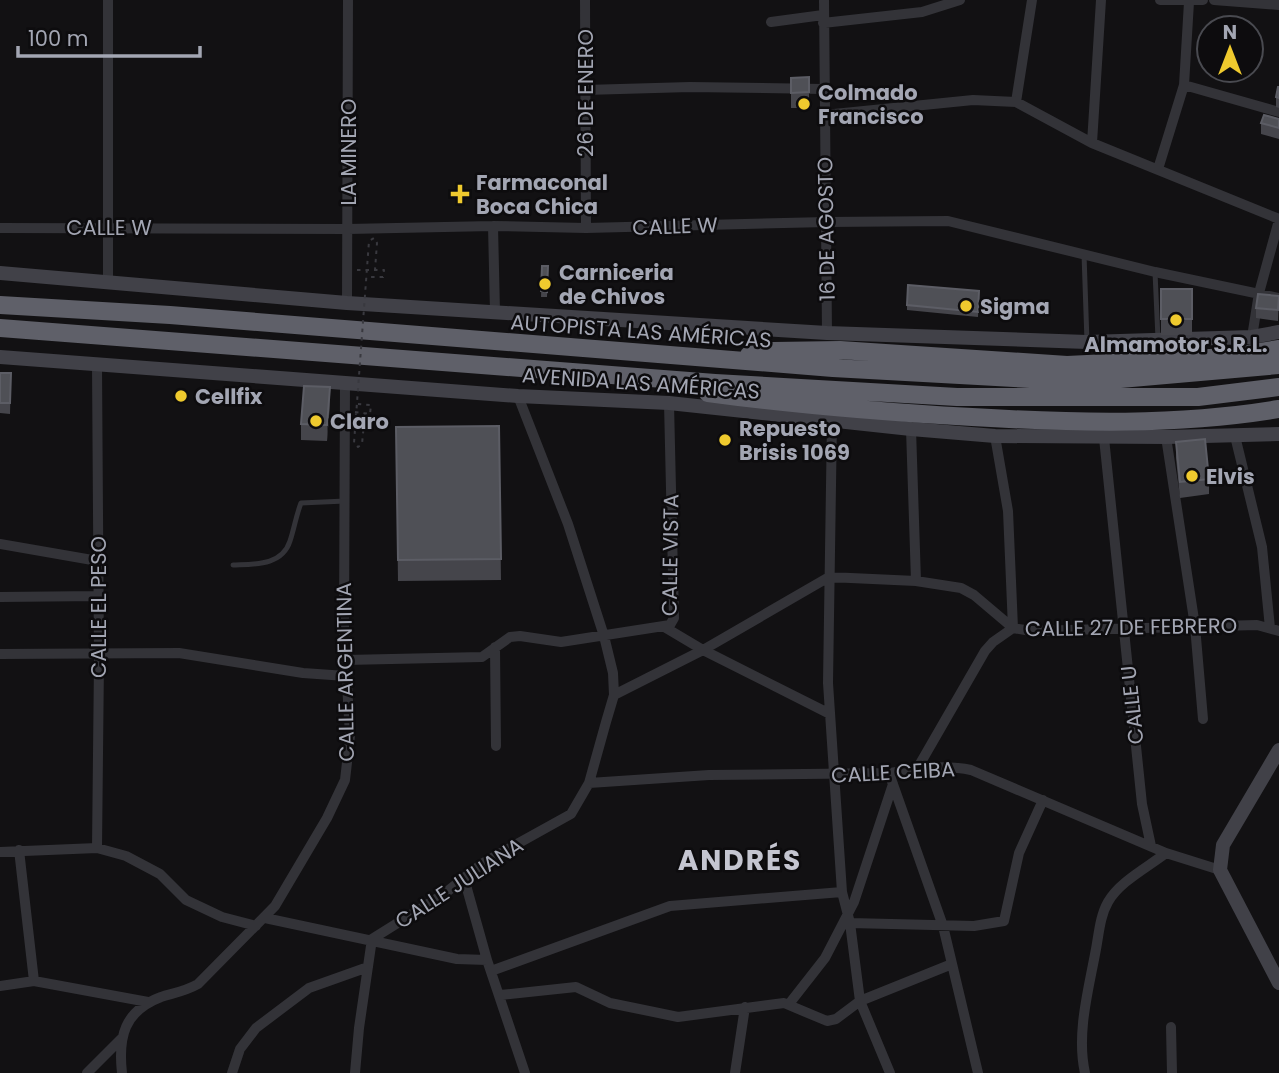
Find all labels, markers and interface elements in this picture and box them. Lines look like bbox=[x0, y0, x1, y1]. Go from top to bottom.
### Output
scale bar bbox=[18, 14, 200, 58]
north arrow bbox=[1195, 14, 1265, 84]
text: N bbox=[1223, 19, 1237, 46]
text: 100 m bbox=[28, 24, 88, 53]
street label: 26 DE ENERO bbox=[571, 29, 600, 157]
place label: Colmado Francisco bbox=[818, 78, 924, 131]
marker: Colmado Francisco bbox=[796, 96, 812, 112]
street label: LA MINERO bbox=[334, 99, 363, 205]
street label: 16 DE AGOSTO bbox=[810, 157, 842, 301]
place label: Farmaconal Boca Chica bbox=[476, 168, 608, 221]
marker: Farmaconal Boca Chica bbox=[450, 184, 470, 204]
street label: CALLE W bbox=[632, 210, 719, 242]
street label: CALLE W bbox=[66, 213, 152, 242]
place label: Carniceria de Chivos bbox=[559, 258, 674, 311]
marker: Carniceria de Chivos bbox=[537, 276, 553, 292]
place label: Sigma bbox=[980, 292, 1050, 321]
marker: Sigma bbox=[958, 298, 974, 314]
street label: AUTOPISTA LAS AMÉRICAS bbox=[509, 307, 773, 355]
marker: Almamotor S.R.L. bbox=[1168, 312, 1184, 328]
place label: Almamotor S.R.L. bbox=[1084, 330, 1268, 359]
street label: AVENIDA LAS AMÉRICAS bbox=[521, 360, 761, 406]
place label: Cellfix bbox=[195, 382, 263, 411]
marker: Cellfix bbox=[173, 388, 189, 404]
place label: Claro bbox=[330, 407, 389, 436]
marker: Claro bbox=[308, 413, 324, 429]
place label: Repuesto Brisis 1069 bbox=[739, 414, 850, 467]
marker: Repuesto Brisis 1069 bbox=[717, 432, 733, 448]
place label: Elvis bbox=[1206, 462, 1255, 491]
marker: Elvis bbox=[1184, 468, 1200, 484]
street label: CALLE VISTA bbox=[654, 494, 686, 616]
street label: CALLE EL PESO bbox=[84, 536, 113, 678]
street label: CALLE ARGENTINA bbox=[329, 582, 361, 762]
street label: CALLE 27 DE FEBRERO bbox=[1025, 611, 1237, 643]
street label: CALLE U bbox=[1113, 664, 1151, 746]
street label: CALLE CEIBA bbox=[830, 754, 956, 790]
street label: CALLE JULIANA bbox=[389, 831, 529, 935]
district label: ANDRÉS bbox=[678, 841, 802, 880]

